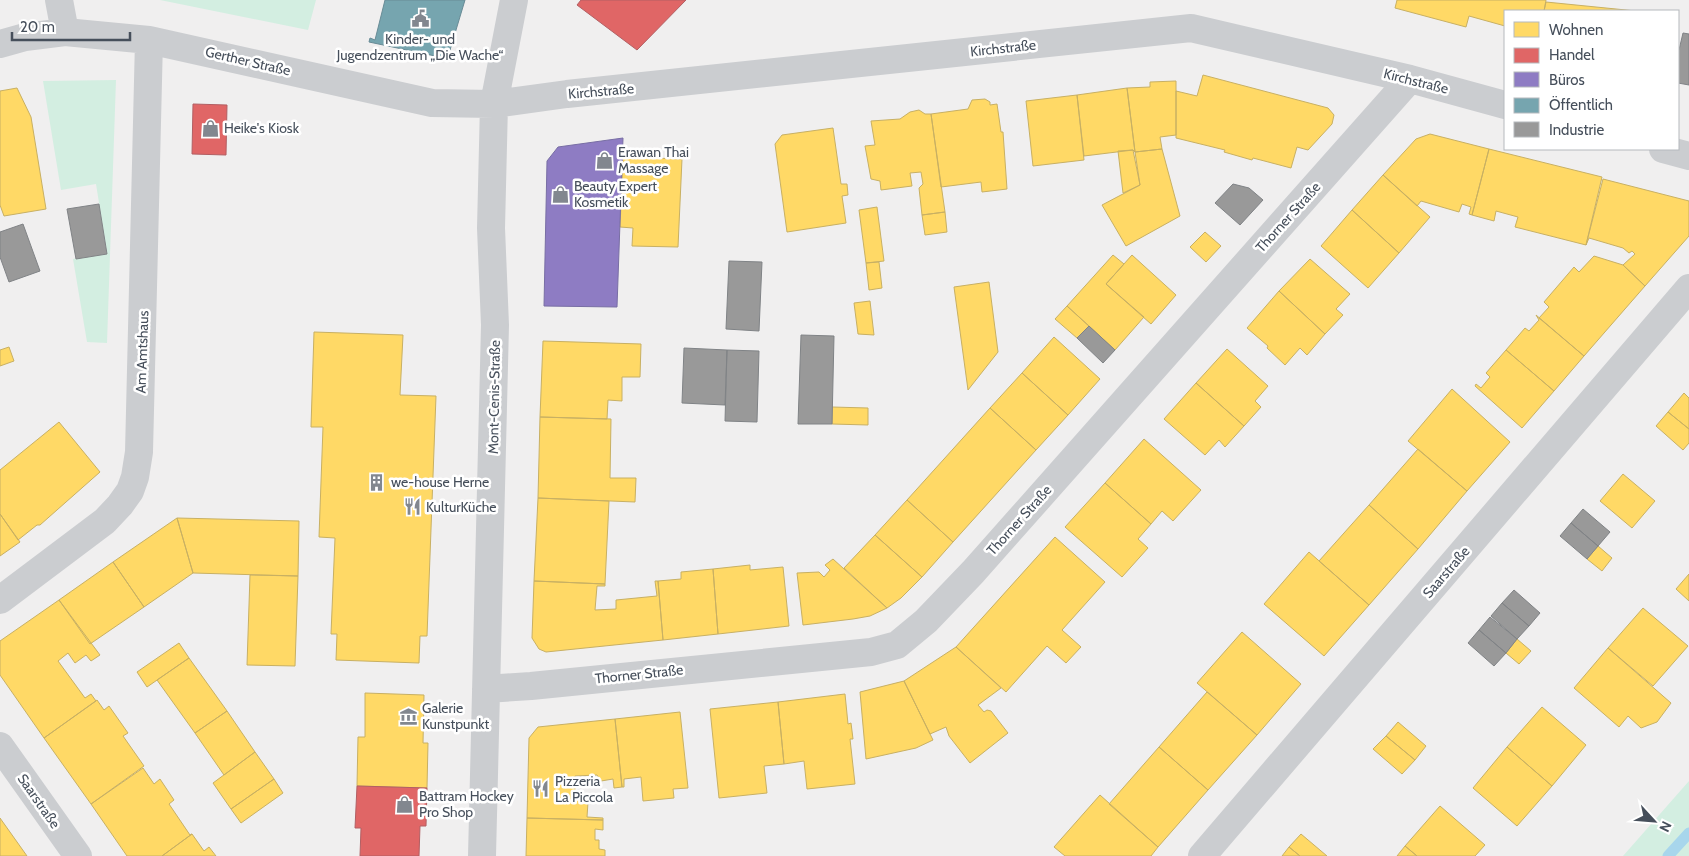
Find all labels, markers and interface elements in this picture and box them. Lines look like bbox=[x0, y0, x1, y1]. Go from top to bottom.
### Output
public building icon: Kinder- und Jugendzentrum „Die Wache“ bbox=[410, 9, 430, 29]
scale bar bbox=[12, 10, 130, 42]
legend bbox=[1504, 10, 1679, 150]
text: 20 m bbox=[20, 18, 55, 36]
text: Wohnen bbox=[1549, 21, 1603, 39]
place label: Kinder- und Jugendzentrum „Die Wache“ bbox=[336, 30, 503, 64]
street label: Kirchstraße bbox=[969, 36, 1037, 60]
street label: Gerther Straße bbox=[204, 42, 292, 80]
text: Handel bbox=[1549, 46, 1595, 64]
street label: Kirchstraße bbox=[1382, 64, 1450, 98]
text: Büros bbox=[1549, 71, 1585, 89]
street label: Kirchstraße bbox=[567, 79, 635, 103]
text: Öffentlich bbox=[1549, 96, 1613, 114]
shop icon: Heike's Kiosk bbox=[200, 118, 220, 138]
place label: Heike's Kiosk bbox=[224, 119, 300, 137]
text: Industrie bbox=[1549, 121, 1604, 139]
place label: Erawan Thai Massage bbox=[618, 143, 689, 177]
shop icon: Erawan Thai Massage bbox=[594, 150, 614, 170]
place label: Beauty Expert Kosmetik bbox=[574, 177, 657, 211]
street label: Thorner Straße bbox=[1252, 178, 1324, 256]
shop icon: Beauty Expert Kosmetik bbox=[550, 184, 570, 204]
street label: Am Amtshaus bbox=[132, 310, 152, 394]
street label: Mont-Cenis-Straße bbox=[484, 340, 504, 454]
building icon: we-house Herne bbox=[367, 472, 387, 492]
place label: we-house Herne bbox=[391, 473, 489, 491]
street label: Thorner Straße bbox=[983, 481, 1055, 559]
restaurant icon: KulturKüche bbox=[402, 497, 422, 517]
place label: KulturKüche bbox=[426, 498, 497, 516]
street label: Saarstraße bbox=[1419, 542, 1473, 602]
street label: Thorner Straße bbox=[594, 660, 684, 688]
place label: Galerie Kunstpunkt bbox=[422, 699, 489, 733]
museum icon: Galerie Kunstpunkt bbox=[398, 706, 418, 726]
street label: Saarstraße bbox=[14, 770, 64, 832]
place label: Pizzeria La Piccola bbox=[555, 772, 613, 806]
restaurant icon: Pizzeria La Piccola bbox=[531, 779, 551, 799]
place label: Battram Hockey Pro Shop bbox=[419, 787, 514, 821]
shop icon: Battram Hockey Pro Shop bbox=[395, 794, 415, 814]
north arrow bbox=[1629, 796, 1679, 846]
text: N bbox=[1655, 818, 1676, 835]

